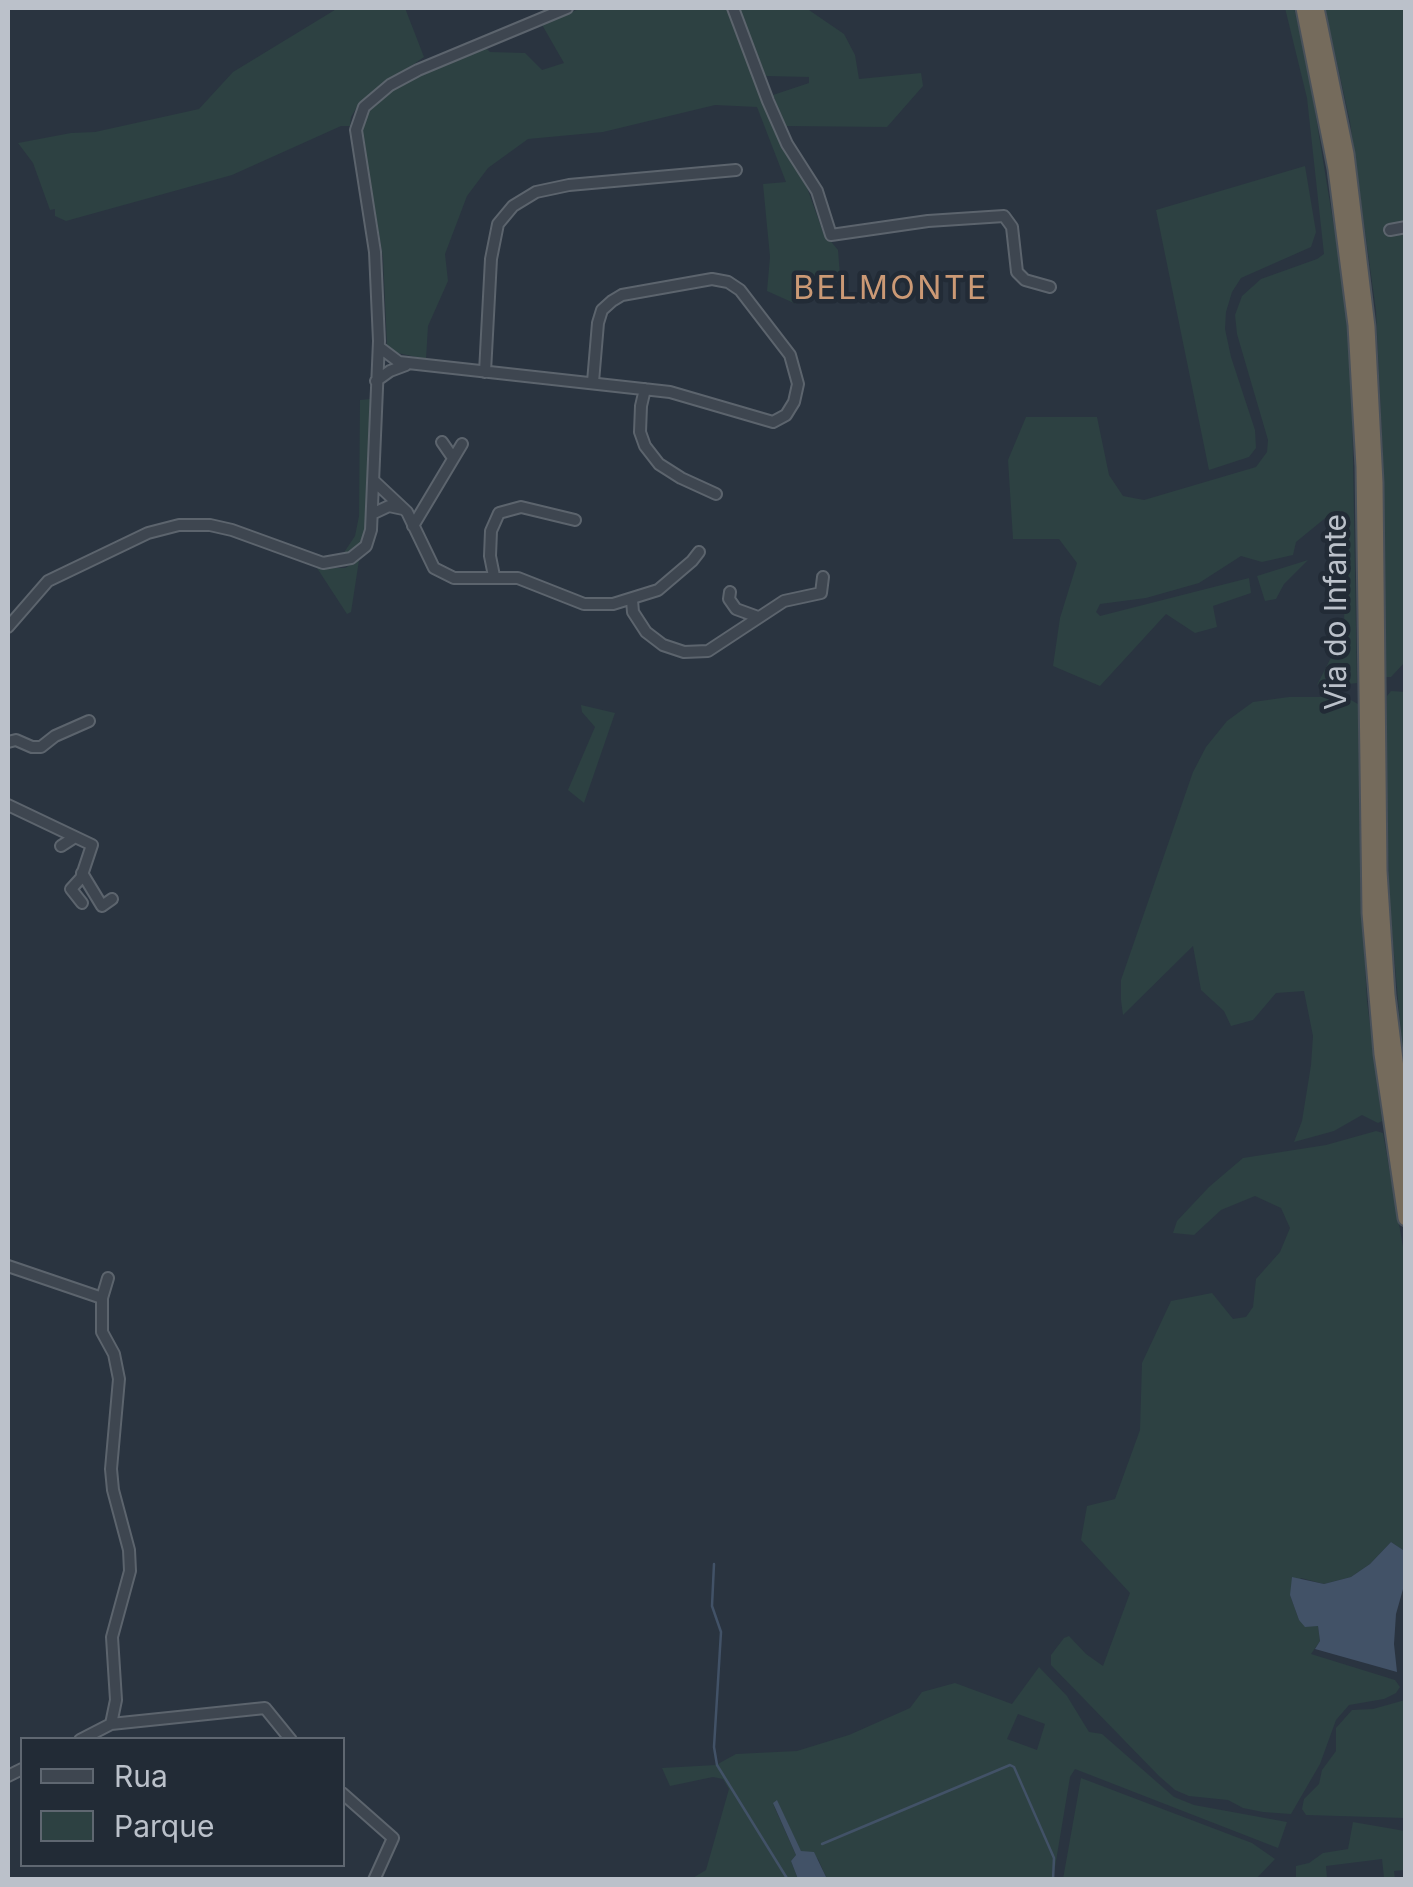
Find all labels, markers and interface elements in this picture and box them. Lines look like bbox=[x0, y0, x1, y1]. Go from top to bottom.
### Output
district label: BELMONTE bbox=[793, 270, 989, 308]
street label: Via do Infante bbox=[1319, 514, 1355, 710]
legend bbox=[20, 1737, 345, 1867]
text: Rua bbox=[114, 1758, 168, 1794]
text: Parque bbox=[114, 1808, 214, 1844]

